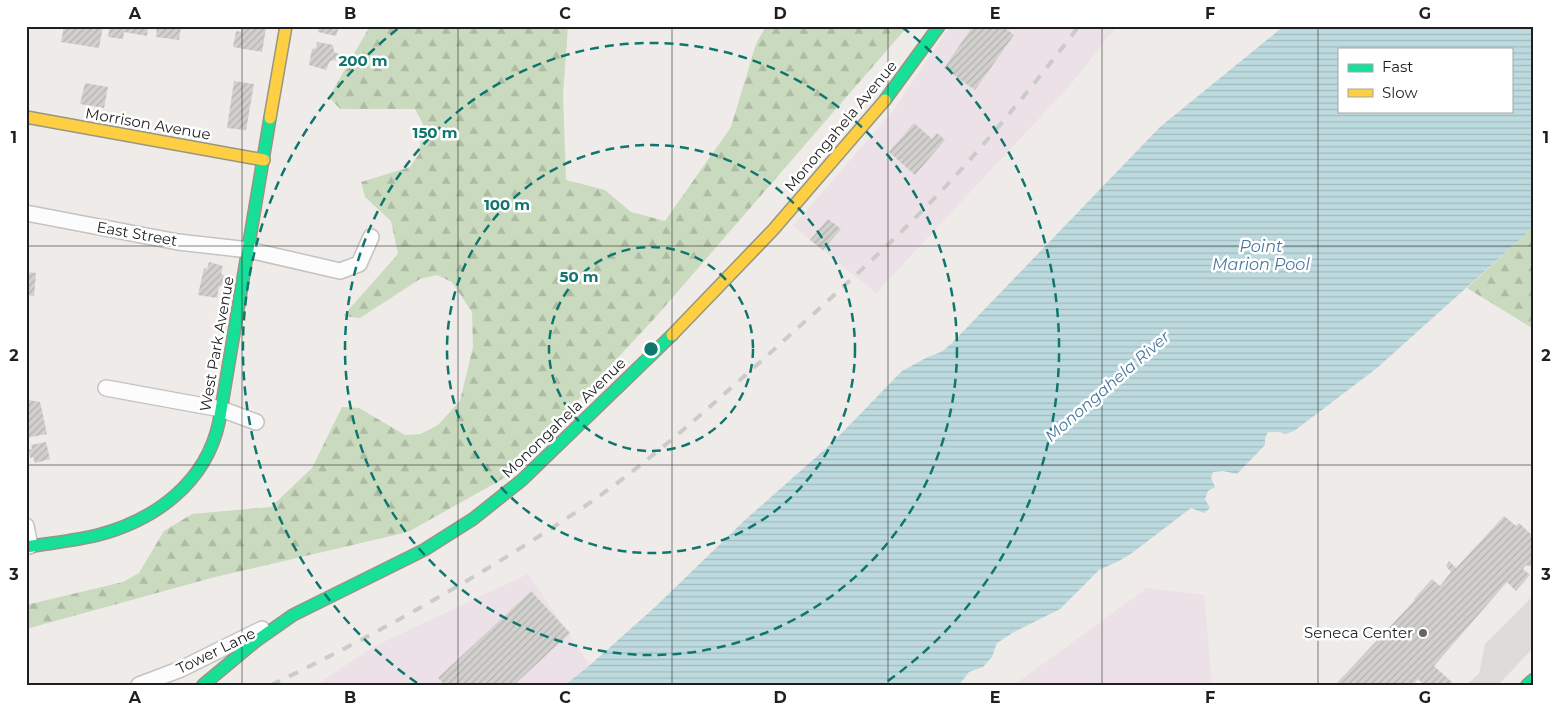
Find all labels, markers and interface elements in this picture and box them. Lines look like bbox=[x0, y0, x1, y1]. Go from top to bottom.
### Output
text: A bbox=[128, 4, 142, 23]
text: B bbox=[344, 4, 356, 23]
text: C bbox=[559, 4, 571, 23]
text: D bbox=[773, 4, 787, 23]
text: E bbox=[990, 4, 1000, 23]
text: F bbox=[1205, 4, 1215, 23]
text: G bbox=[1419, 4, 1431, 23]
legend bbox=[1338, 48, 1512, 112]
text: 200 m bbox=[338, 51, 388, 70]
street label: Monongahela Avenue bbox=[780, 56, 901, 195]
text: Fast bbox=[1382, 57, 1413, 76]
text: Slow bbox=[1382, 83, 1418, 102]
street label: Morrison Avenue bbox=[84, 103, 212, 144]
text: 150 m bbox=[413, 123, 457, 142]
text: 1 bbox=[11, 128, 17, 147]
text: 1 bbox=[1543, 128, 1549, 147]
text: 100 m bbox=[484, 195, 530, 214]
street label: East Street bbox=[95, 217, 179, 250]
water label: Point Marion Pool bbox=[1212, 237, 1310, 274]
text: 50 m bbox=[559, 267, 599, 286]
street label: West Park Avenue bbox=[195, 275, 238, 413]
water label: Monongahela River bbox=[1041, 327, 1174, 446]
centre of rings bbox=[642, 340, 660, 358]
text: 2 bbox=[9, 346, 19, 365]
text: 2 bbox=[1541, 346, 1551, 365]
street label: Monongahela Avenue bbox=[498, 353, 630, 482]
text: 3 bbox=[8, 565, 19, 584]
text: 3 bbox=[1540, 565, 1551, 584]
street label: Tower Lane bbox=[173, 623, 259, 678]
place label: Seneca Center bbox=[1304, 623, 1413, 642]
marker: Seneca Center bbox=[1417, 627, 1429, 639]
text: A bbox=[128, 688, 142, 707]
text: B bbox=[344, 688, 356, 707]
text: C bbox=[559, 688, 571, 707]
text: D bbox=[773, 688, 787, 707]
text: E bbox=[990, 688, 1000, 707]
text: F bbox=[1205, 688, 1215, 707]
text: G bbox=[1419, 688, 1431, 707]

